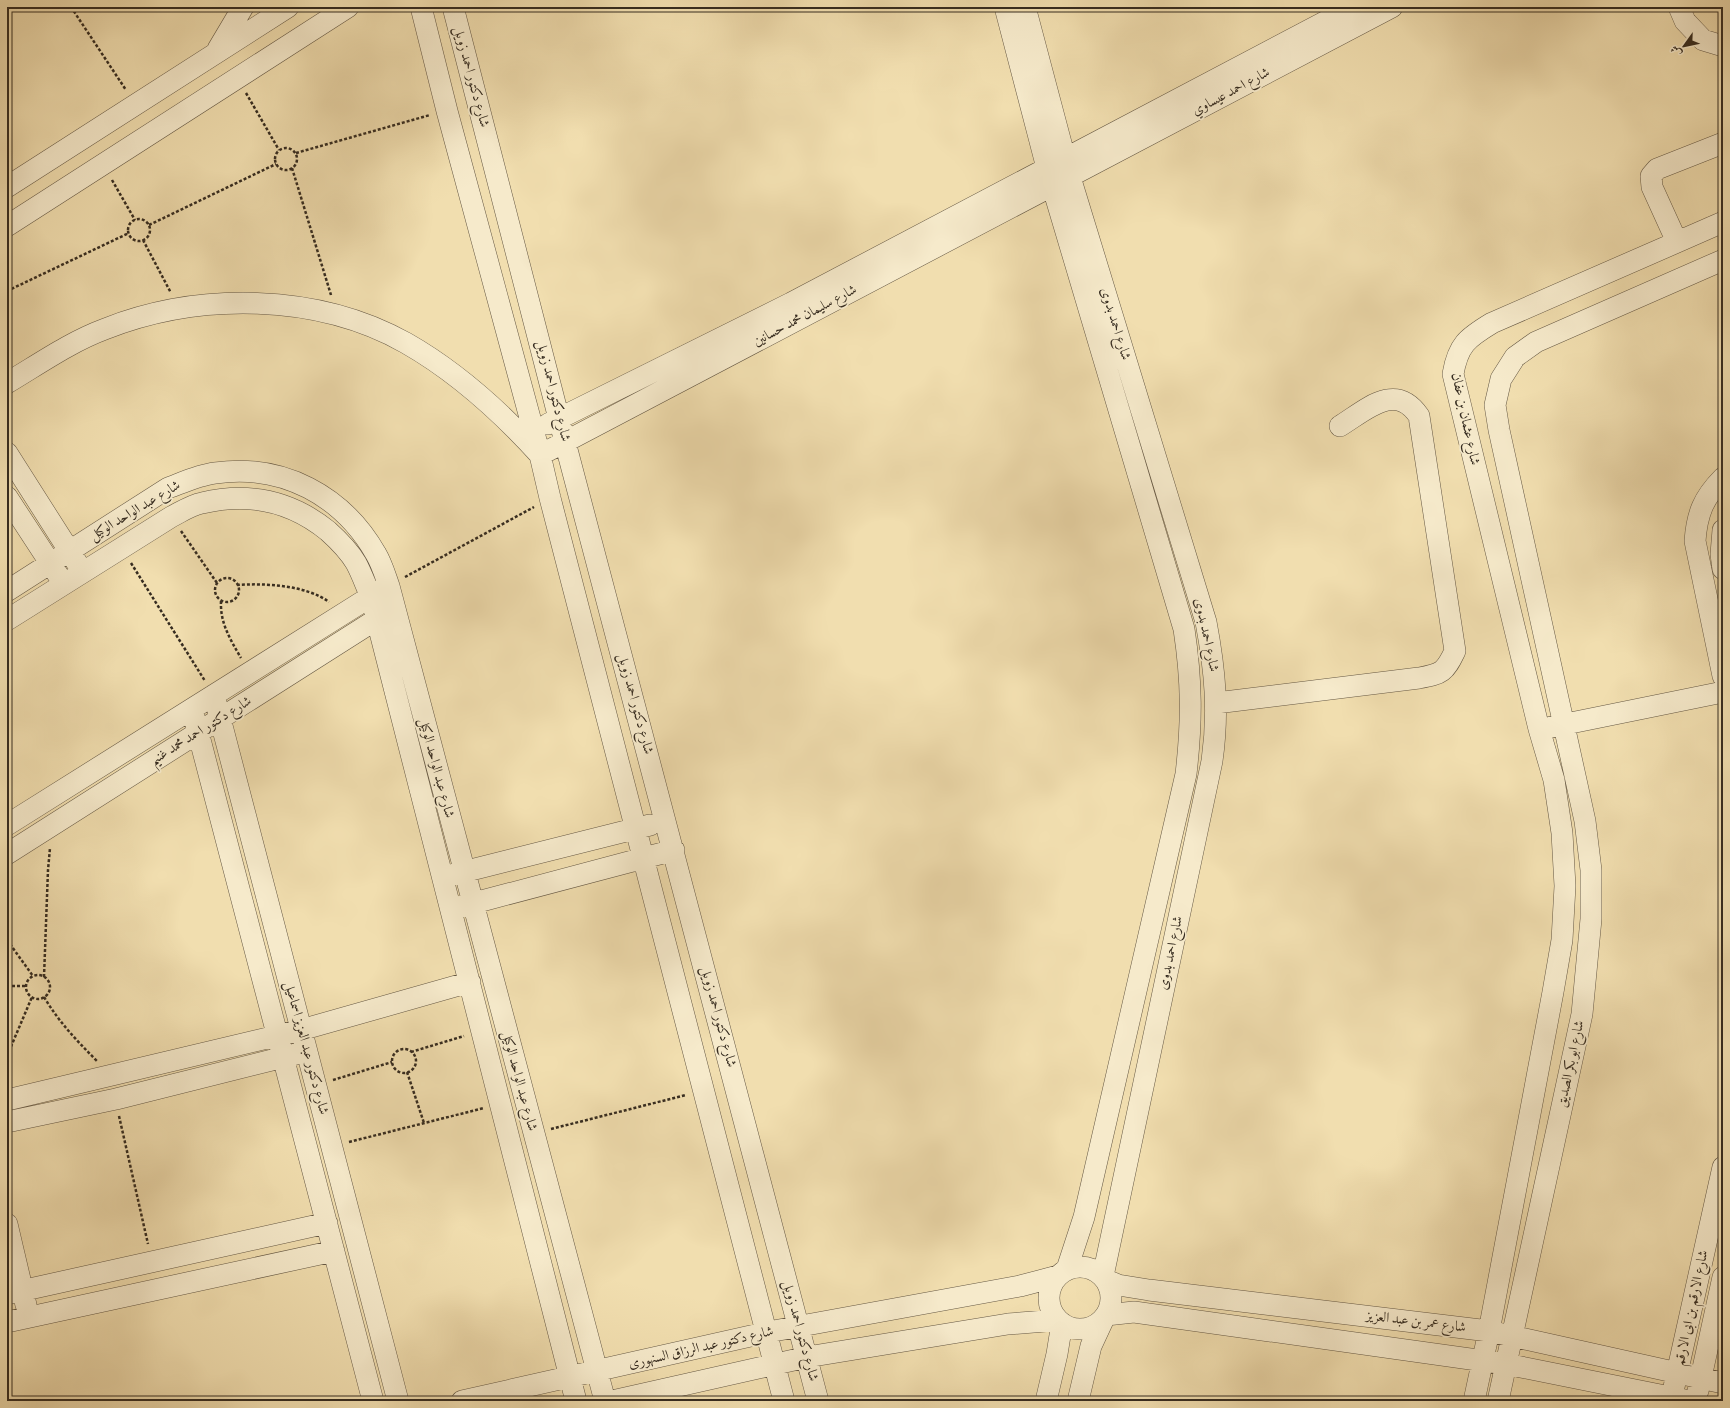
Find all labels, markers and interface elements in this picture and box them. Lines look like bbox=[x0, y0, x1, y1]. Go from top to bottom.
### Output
street label: شارع دكتور احمد زويل bbox=[447, 24, 494, 130]
north arrow bbox=[1664, 26, 1704, 66]
text: ش bbox=[1668, 42, 1686, 59]
street label: شارع احمد عيساوي bbox=[1189, 63, 1274, 121]
street label: شارع سليمان محمد حسانين bbox=[750, 281, 861, 352]
street label: شارع احمد بدوى bbox=[1094, 285, 1135, 363]
street label: شارع دكتور احمد زويل bbox=[530, 338, 575, 444]
street label: شارع عثمان بن عفان bbox=[1445, 371, 1484, 467]
street label: شارع عبد الواحد الوكيل bbox=[86, 476, 185, 547]
street label: شارع احمد بدوى bbox=[1188, 596, 1223, 674]
street label: شارع دكتور احمد زويل bbox=[611, 651, 658, 757]
street label: شارع دكتور احمد محمد غنيم bbox=[146, 692, 257, 773]
street label: شارع عبد الواحد الوكيل bbox=[413, 716, 459, 821]
street label: شارع احمد بدوى bbox=[1154, 914, 1189, 992]
street label: شارع دكتور احمد زويل bbox=[694, 964, 741, 1070]
street label: شارع دكتور عبد العزيز اسماعيل bbox=[278, 979, 333, 1117]
street label: شارع ابو بكر الصديق bbox=[1553, 1019, 1590, 1109]
street label: شارع عبد الواحد الوكيل bbox=[496, 1029, 542, 1134]
street label: شارع الارقم بن ابى الارقم bbox=[1671, 1249, 1716, 1368]
street label: شارع دكتور احمد زويل bbox=[776, 1278, 823, 1384]
street label: شارع عمر بن عبد العزيز bbox=[1363, 1306, 1467, 1339]
street label: شارع دكتور عبد الرزاق السنهورى bbox=[627, 1322, 776, 1375]

